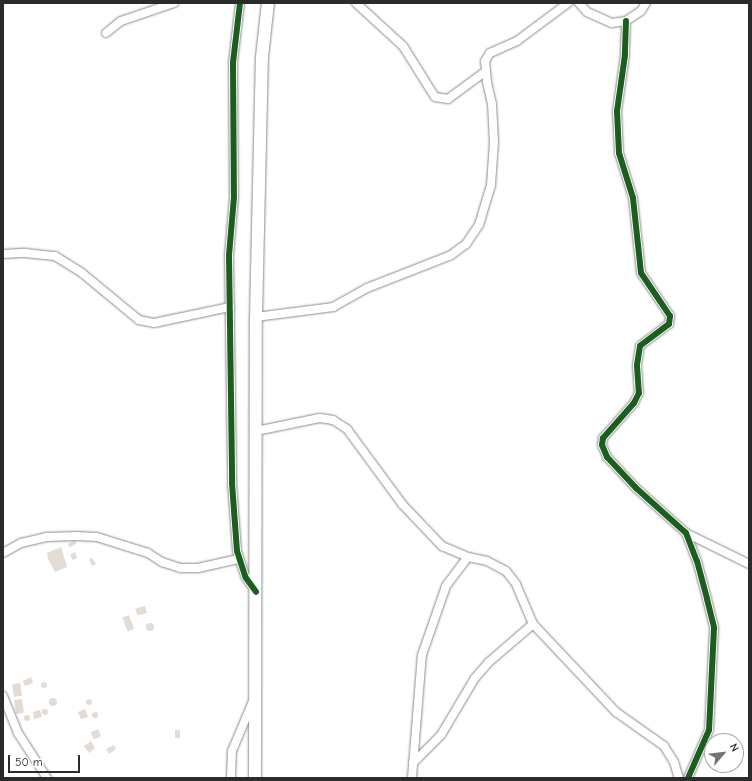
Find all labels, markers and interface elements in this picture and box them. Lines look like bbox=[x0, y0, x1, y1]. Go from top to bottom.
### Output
north arrow bbox=[704, 733, 744, 773]
text: N bbox=[727, 741, 742, 754]
scale bar bbox=[10, 747, 82, 773]
text: 50 m bbox=[15, 755, 43, 769]

